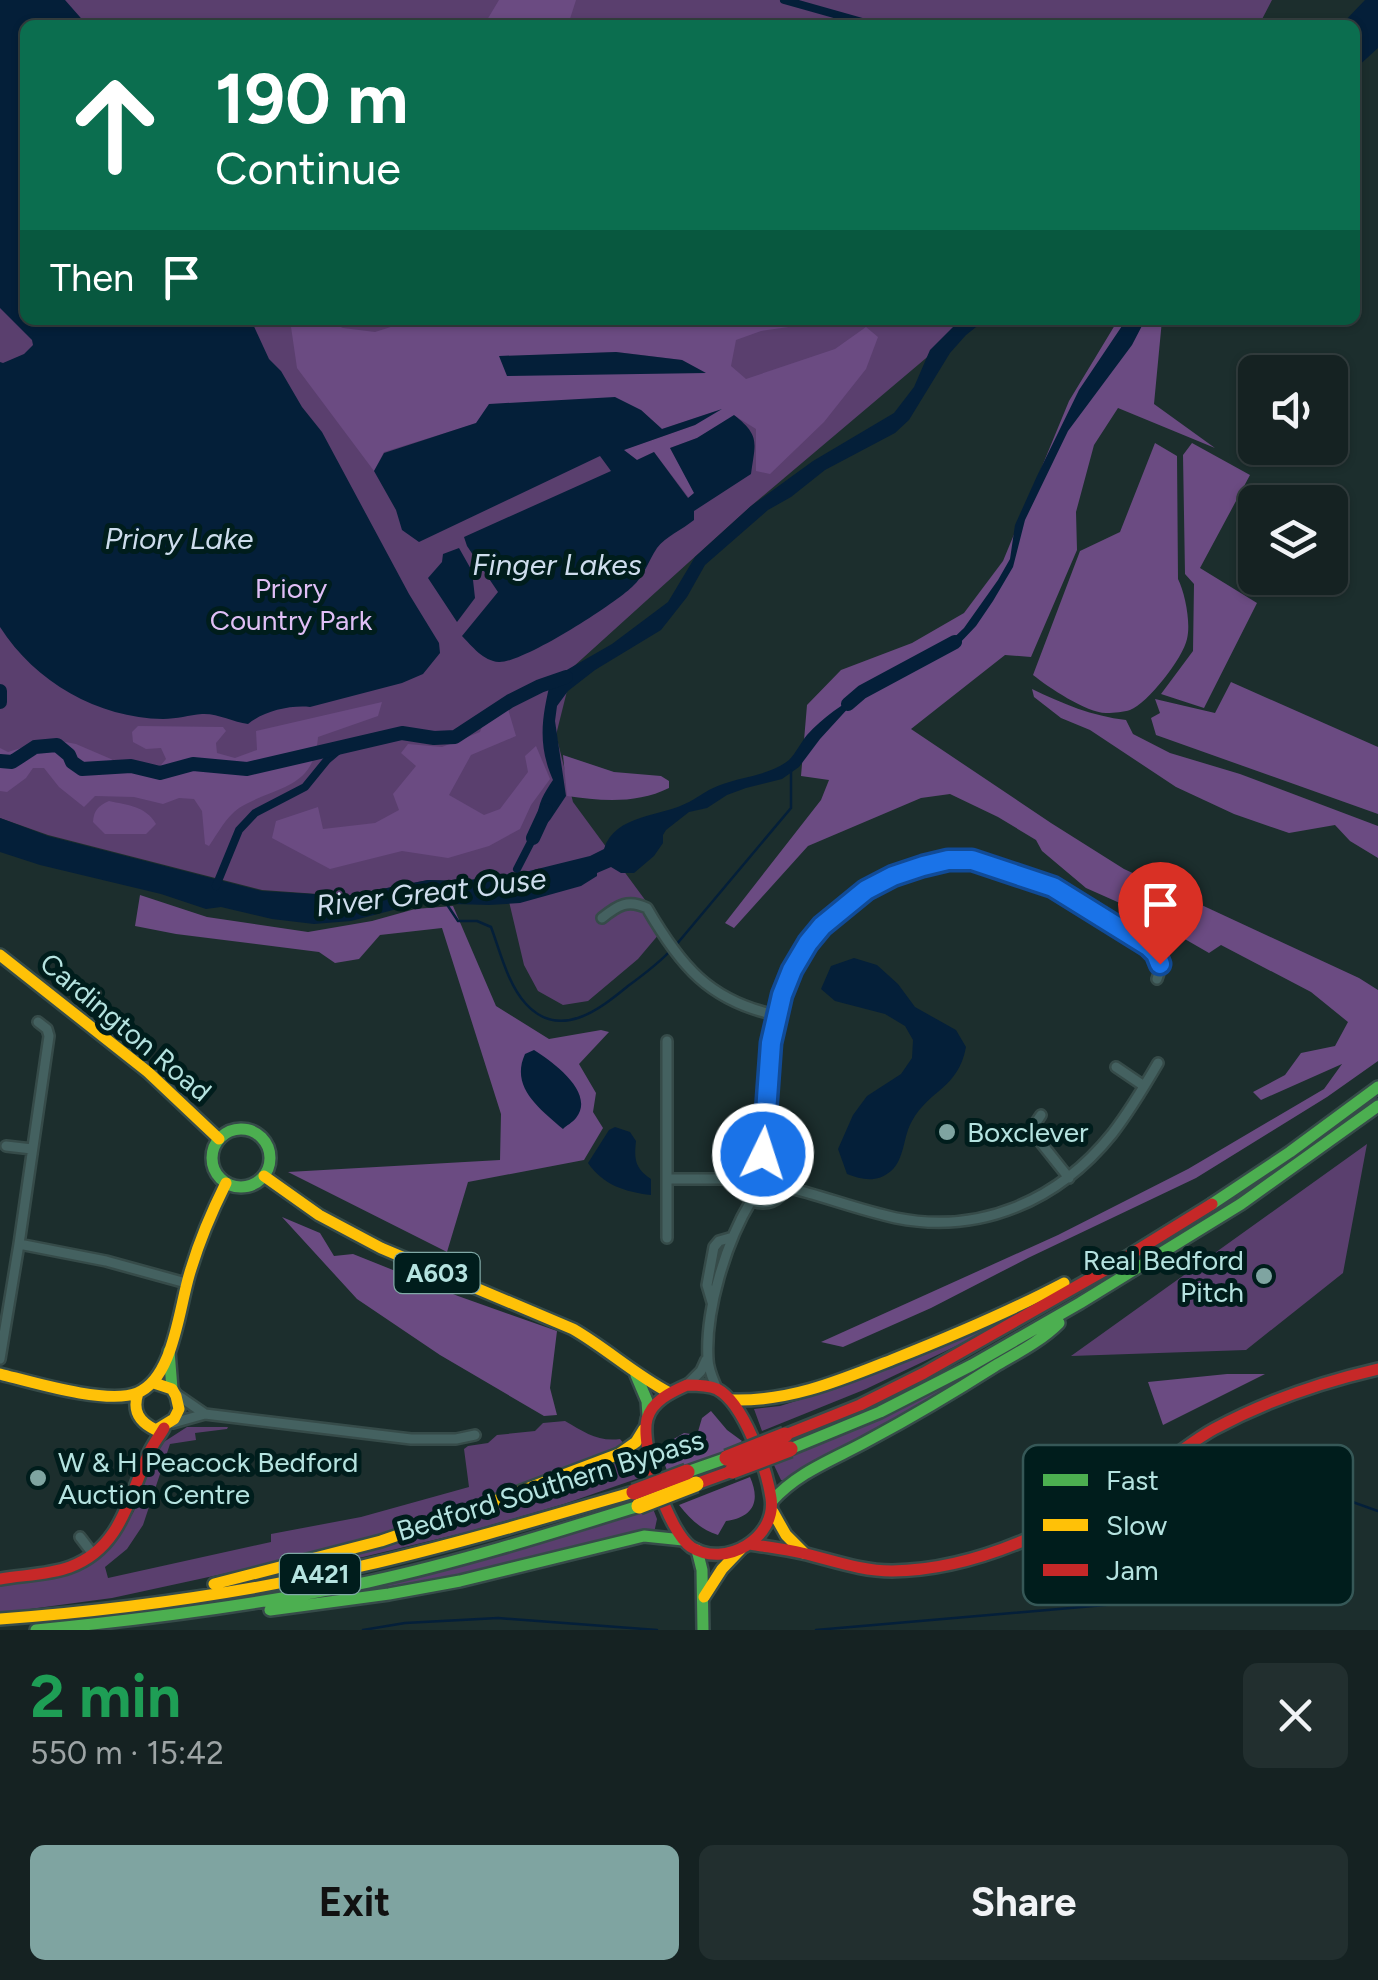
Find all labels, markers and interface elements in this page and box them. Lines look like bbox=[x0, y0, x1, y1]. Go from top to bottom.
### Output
text: 190 m bbox=[215, 56, 408, 141]
icon: ahead bbox=[50, 60, 180, 190]
text: Continue bbox=[215, 141, 401, 195]
icon: arrive bbox=[154, 250, 209, 305]
text: Then bbox=[50, 255, 134, 301]
map controls bbox=[1238, 355, 1348, 595]
button: sound bbox=[1238, 355, 1348, 465]
button: layers bbox=[1238, 485, 1348, 595]
water label: Priory Lake bbox=[104, 520, 254, 557]
water label: Finger Lakes bbox=[472, 546, 642, 583]
park label: Priory Country Park bbox=[210, 571, 373, 637]
water label: River Great Ouse bbox=[314, 860, 548, 924]
pin bbox=[1118, 862, 1203, 965]
icon: arrive bbox=[1133, 877, 1188, 932]
street label: Cardington Road bbox=[34, 946, 218, 1108]
position arrow bbox=[711, 1102, 815, 1206]
place label: Boxclever bbox=[967, 1115, 1089, 1149]
marker: Boxclever bbox=[936, 1121, 958, 1143]
place label: Real Bedford Pitch bbox=[1083, 1243, 1244, 1309]
road number: A603 bbox=[394, 1253, 480, 1293]
marker: Real Bedford Pitch bbox=[1253, 1265, 1275, 1287]
street label: Bedford Southern Bypass bbox=[392, 1422, 708, 1548]
place label: W & H Peacock Bedford Auction Centre bbox=[58, 1445, 358, 1511]
legend bbox=[1023, 1445, 1353, 1605]
text: Fast bbox=[1106, 1463, 1159, 1497]
marker: W & H Peacock Bedford Auction Centre bbox=[27, 1467, 49, 1489]
text: Slow bbox=[1106, 1508, 1167, 1542]
text: Jam bbox=[1106, 1553, 1159, 1587]
road number: A421 bbox=[280, 1554, 360, 1594]
text: 2 min bbox=[30, 1660, 181, 1732]
button: close bbox=[1243, 1663, 1348, 1768]
text: 550 m · 15:42 bbox=[30, 1734, 224, 1772]
button: Exit bbox=[30, 1845, 679, 1960]
button: Share bbox=[699, 1845, 1348, 1960]

